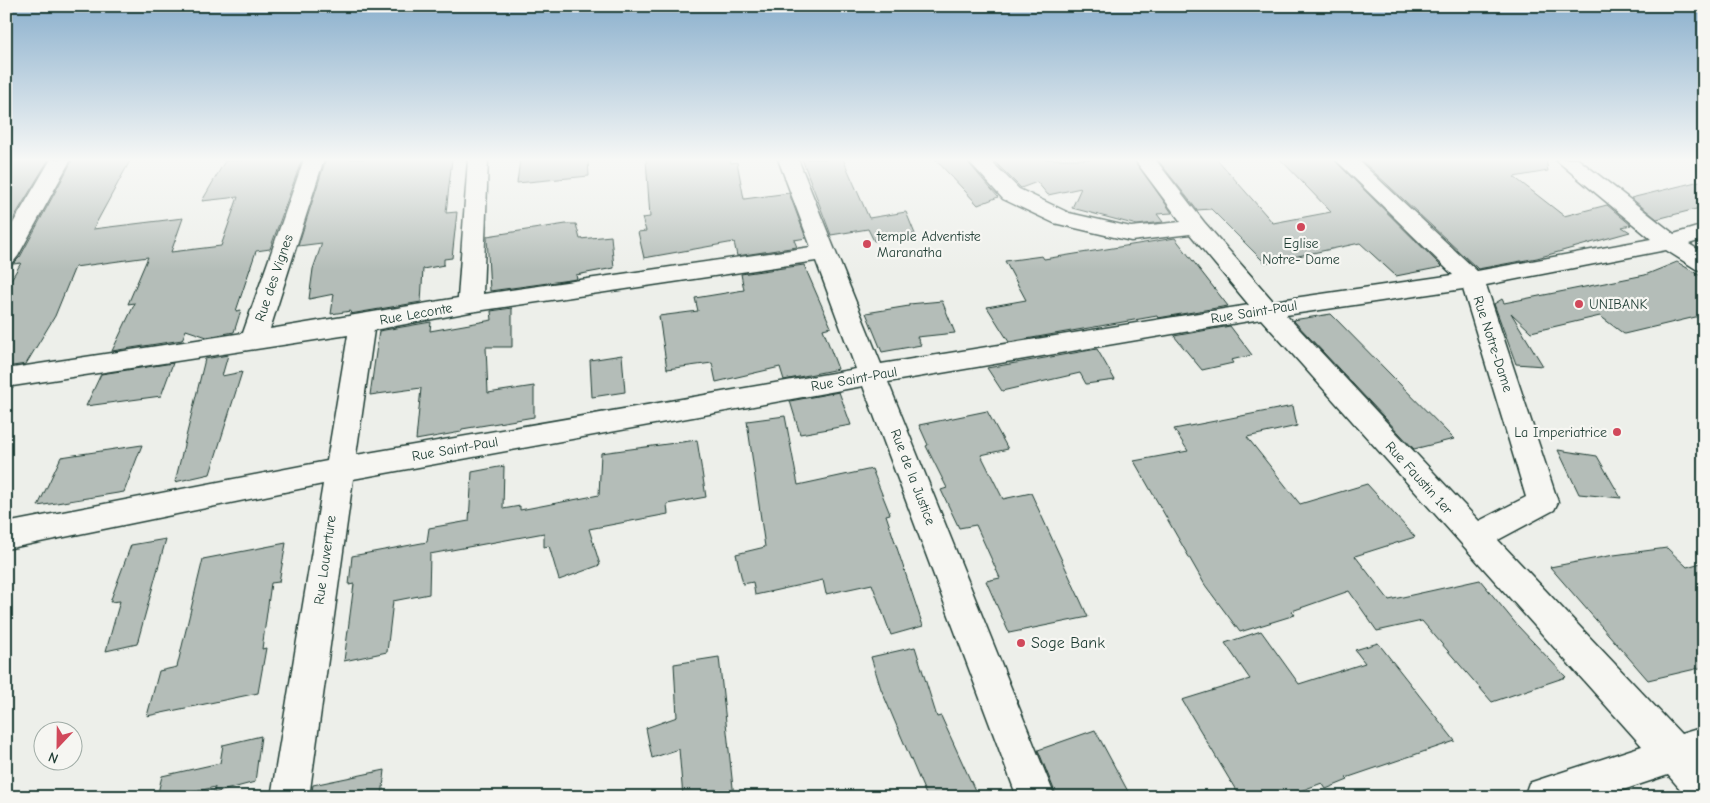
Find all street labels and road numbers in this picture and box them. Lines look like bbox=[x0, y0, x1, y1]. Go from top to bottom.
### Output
street label: Rue des Vignes bbox=[251, 232, 297, 324]
street label: Rue Notre-Dame bbox=[1469, 294, 1517, 394]
street label: Rue Saint-Paul bbox=[1210, 297, 1298, 327]
street label: Rue Leconte bbox=[378, 299, 454, 329]
street label: Rue Saint-Paul bbox=[809, 363, 899, 395]
street label: Rue de la Justice bbox=[887, 427, 939, 527]
street label: Rue Saint-Paul bbox=[410, 433, 500, 465]
street label: Rue Faustin 1er bbox=[1382, 438, 1457, 518]
street label: Rue Louverture bbox=[310, 514, 340, 606]

